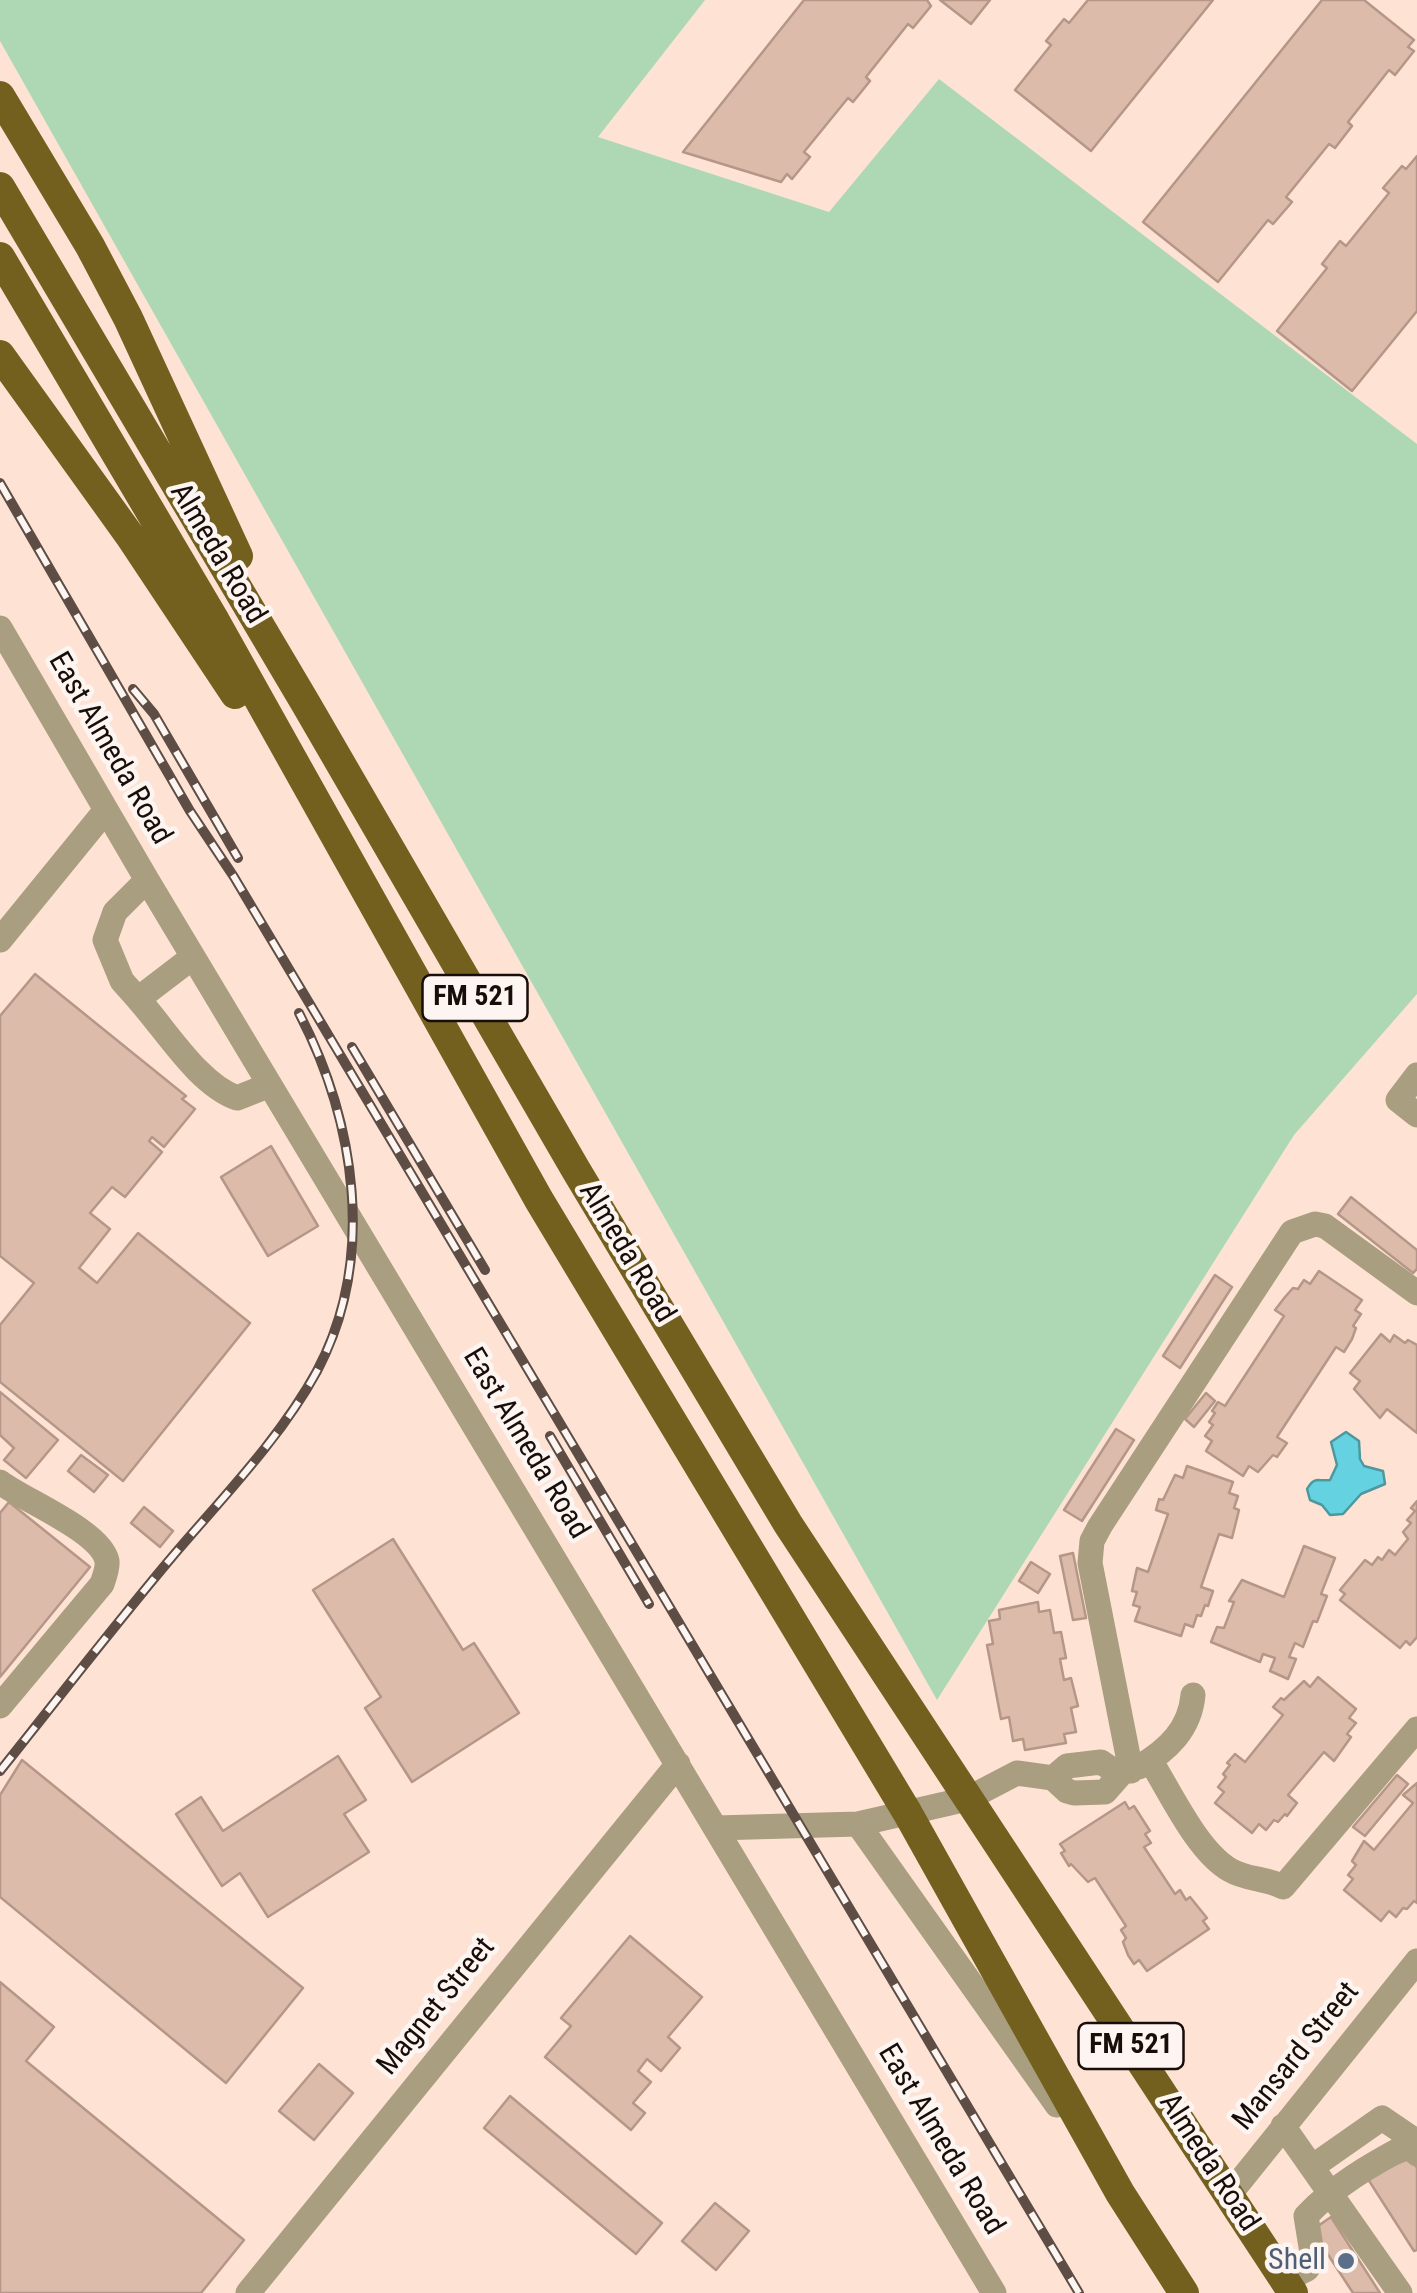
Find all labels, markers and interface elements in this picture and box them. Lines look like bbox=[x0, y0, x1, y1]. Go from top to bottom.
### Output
street label: Almeda Road bbox=[161, 477, 273, 631]
street label: East Almeda Road bbox=[39, 646, 179, 852]
road number: FM 521 bbox=[422, 975, 528, 1021]
street label: Almeda Road bbox=[570, 1176, 682, 1330]
street label: East Almeda Road bbox=[454, 1342, 596, 1546]
street label: Magnet Street bbox=[371, 1931, 503, 2083]
street label: Mansard Street bbox=[1226, 1976, 1368, 2138]
road number: FM 521 bbox=[1078, 2023, 1184, 2069]
street label: East Almeda Road bbox=[869, 2038, 1011, 2242]
street label: Almeda Road bbox=[1150, 2087, 1266, 2239]
place label: Shell bbox=[1268, 2243, 1326, 2279]
marker: Shell bbox=[1335, 2250, 1357, 2272]

